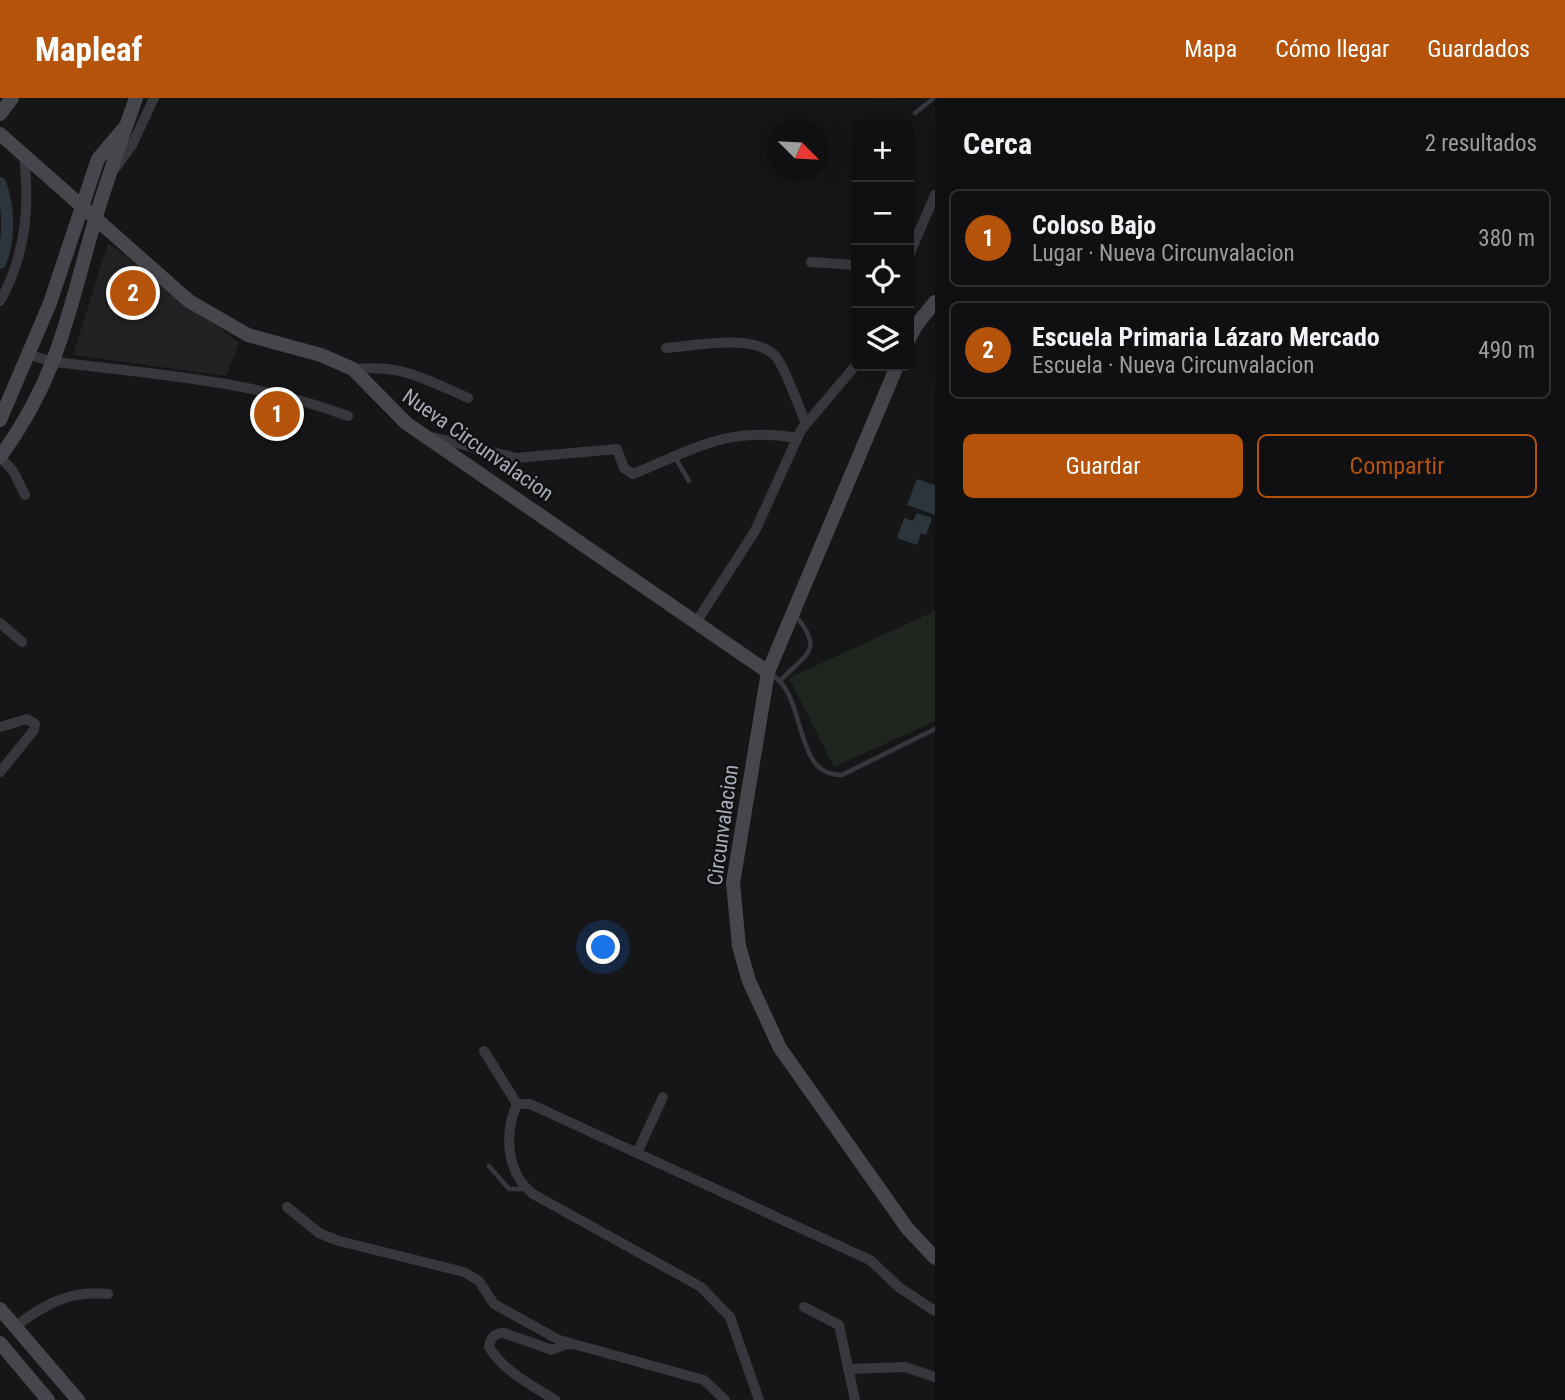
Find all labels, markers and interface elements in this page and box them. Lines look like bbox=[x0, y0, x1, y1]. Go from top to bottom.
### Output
text: Mapleaf bbox=[35, 30, 142, 69]
text: Mapa bbox=[1184, 35, 1237, 63]
text: Cómo llegar bbox=[1275, 35, 1389, 63]
text: Guardados bbox=[1427, 35, 1530, 63]
north arrow bbox=[767, 119, 830, 182]
map controls bbox=[851, 119, 914, 371]
button: + bbox=[851, 119, 914, 182]
text: Cerca bbox=[963, 126, 1032, 161]
text: 2 resultados bbox=[1425, 130, 1537, 157]
button: − bbox=[851, 182, 914, 245]
text: Coloso Bajo bbox=[1032, 210, 1156, 240]
text: 1 bbox=[982, 225, 994, 252]
text: 380 m bbox=[1478, 225, 1535, 252]
text: Lugar · Nueva Circunvalacion bbox=[1032, 240, 1295, 267]
button: locate bbox=[851, 245, 914, 308]
pin: 2 bbox=[110, 267, 156, 319]
button: layers bbox=[851, 308, 914, 371]
text: Escuela Primaria Lázaro Mercado bbox=[1032, 322, 1380, 352]
text: 2 bbox=[982, 337, 994, 364]
text: 490 m bbox=[1478, 337, 1535, 364]
text: Escuela · Nueva Circunvalacion bbox=[1032, 352, 1314, 379]
street label: Nueva Circunvalacion bbox=[398, 384, 558, 506]
pin: 1 bbox=[254, 388, 300, 440]
button: Guardar bbox=[963, 434, 1243, 498]
button: Compartir bbox=[1257, 434, 1537, 498]
street label: Circunvalacion bbox=[703, 763, 743, 887]
your location bbox=[586, 930, 620, 964]

